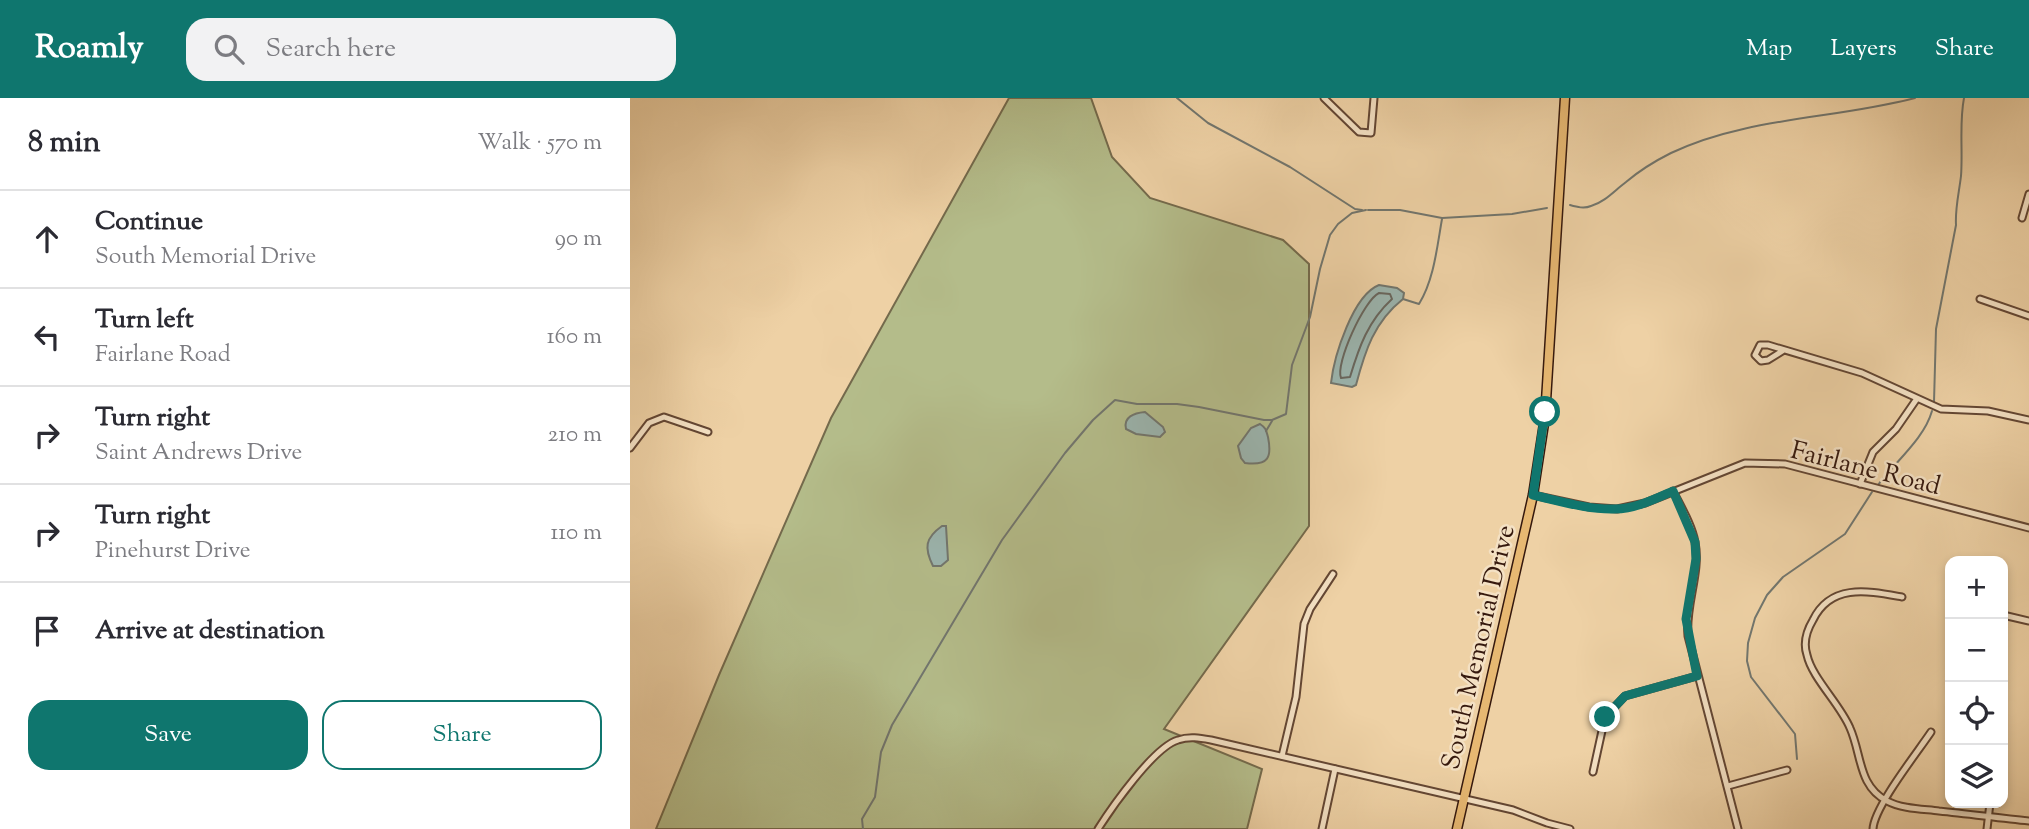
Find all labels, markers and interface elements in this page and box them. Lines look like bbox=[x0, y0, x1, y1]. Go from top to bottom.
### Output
search box bbox=[186, 18, 676, 81]
text: Roamly bbox=[35, 25, 144, 73]
icon: search bbox=[210, 30, 248, 68]
text: Search here bbox=[266, 31, 396, 68]
text: Map bbox=[1746, 32, 1792, 66]
text: Layers bbox=[1830, 32, 1897, 66]
text: Share bbox=[1935, 32, 1994, 66]
text: 8 min bbox=[28, 122, 100, 165]
text: Walk · 570 m bbox=[477, 127, 602, 160]
text: Continue bbox=[95, 204, 203, 241]
icon: ahead bbox=[28, 220, 66, 258]
text: 90 m bbox=[555, 223, 602, 256]
text: South Memorial Drive bbox=[95, 241, 316, 274]
text: Turn left bbox=[95, 302, 194, 339]
icon: left bbox=[28, 318, 66, 356]
text: 160 m bbox=[547, 321, 602, 354]
text: Fairlane Road bbox=[95, 339, 231, 372]
route start bbox=[1529, 396, 1560, 427]
text: Turn right bbox=[95, 400, 210, 437]
icon: right bbox=[28, 416, 66, 454]
text: 210 m bbox=[548, 419, 602, 452]
street label: Fairlane Road bbox=[1787, 433, 1945, 506]
text: Saint Andrews Drive bbox=[95, 437, 302, 470]
text: Turn right bbox=[95, 498, 210, 535]
icon: right bbox=[28, 514, 66, 552]
text: 110 m bbox=[551, 517, 602, 550]
street label: South Memorial Drive bbox=[1433, 522, 1526, 773]
text: Pinehurst Drive bbox=[95, 535, 250, 568]
map controls bbox=[1945, 556, 2008, 808]
button: + bbox=[1945, 556, 2008, 619]
icon: arrive bbox=[28, 612, 66, 650]
text: Arrive at destination bbox=[95, 613, 325, 650]
button: − bbox=[1945, 619, 2008, 682]
button: locate bbox=[1945, 682, 2008, 745]
button: Save bbox=[28, 700, 308, 770]
button: Share bbox=[322, 700, 602, 770]
route end bbox=[1589, 701, 1620, 732]
button: layers bbox=[1945, 745, 2008, 808]

